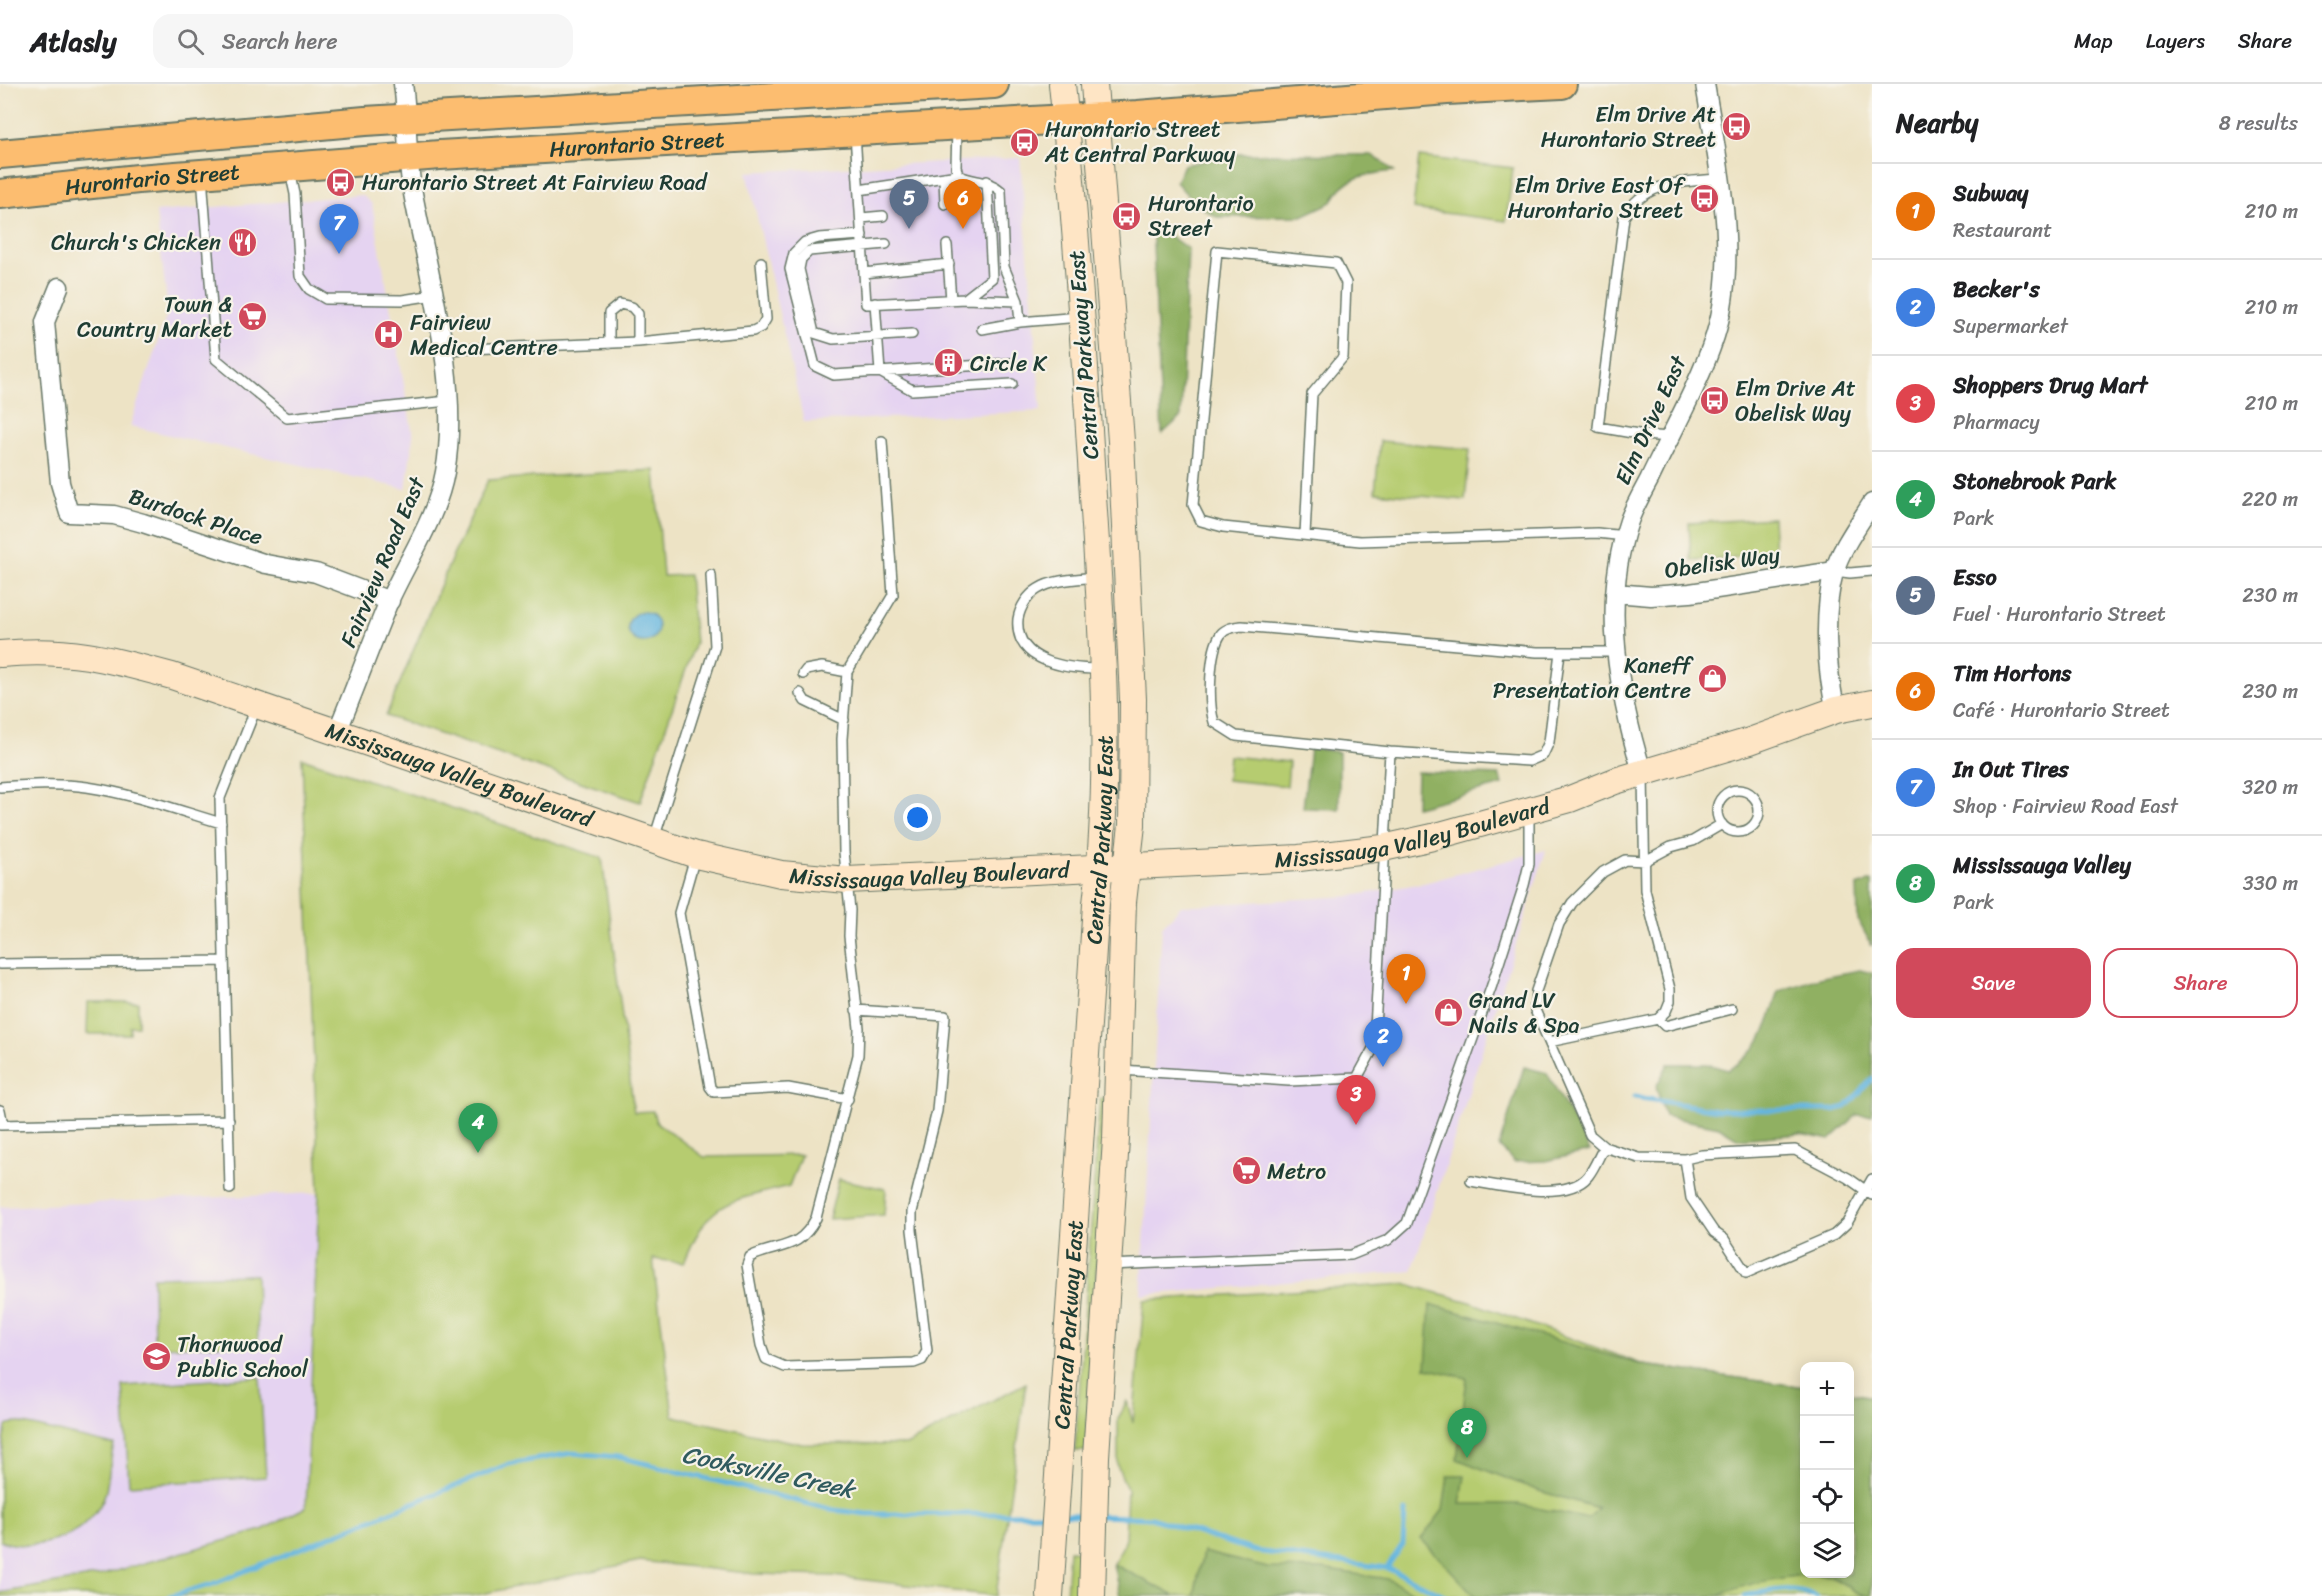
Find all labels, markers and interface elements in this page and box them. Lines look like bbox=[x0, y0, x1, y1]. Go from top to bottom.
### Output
search box bbox=[153, 14, 573, 68]
text: Atlasly bbox=[30, 17, 117, 66]
text: Search here bbox=[222, 22, 338, 61]
text: Map bbox=[2074, 22, 2113, 60]
text: Layers bbox=[2146, 22, 2205, 60]
text: Share bbox=[2238, 22, 2292, 60]
icon: search bbox=[174, 25, 207, 58]
place label: Elm Drive At Hurontario Street bbox=[1541, 95, 1716, 159]
text: Nearby bbox=[1896, 100, 1978, 146]
text: 8 results bbox=[2219, 106, 2298, 141]
place label: Hurontario Street At Central Parkway bbox=[1044, 110, 1236, 174]
bus stop icon: Elm Drive At Hurontario Street bbox=[1721, 111, 1753, 143]
street label: Hurontario Street bbox=[548, 120, 726, 169]
bus stop icon: Hurontario Street At Central Parkway bbox=[1008, 126, 1040, 158]
street label: Hurontario Street bbox=[63, 152, 242, 207]
place label: Hurontario Street At Fairview Road bbox=[362, 163, 708, 202]
bus stop icon: Hurontario Street At Fairview Road bbox=[325, 166, 357, 198]
place label: Elm Drive East Of Hurontario Street bbox=[1508, 166, 1686, 230]
text: Subway bbox=[1953, 174, 2028, 213]
pin: 5 bbox=[890, 180, 928, 229]
pin: 6 bbox=[944, 180, 982, 229]
bus stop icon: Elm Drive East Of Hurontario Street bbox=[1688, 182, 1720, 214]
place label: Hurontario Street bbox=[1148, 184, 1254, 248]
text: 1 bbox=[1911, 194, 1920, 229]
text: 210 m bbox=[2245, 194, 2298, 229]
bus stop icon: Hurontario Street bbox=[1111, 200, 1143, 232]
pin: 7 bbox=[320, 204, 358, 254]
text: Restaurant bbox=[1953, 213, 2052, 248]
place label: Church's Chicken bbox=[51, 223, 221, 262]
restaurant icon: Church's Chicken bbox=[226, 226, 258, 258]
street label: Central Parkway East bbox=[1057, 249, 1110, 461]
text: Becker's bbox=[1953, 270, 2040, 309]
place label: Town & Country Market bbox=[77, 285, 232, 349]
text: 2 bbox=[1910, 290, 1921, 325]
text: 210 m bbox=[2245, 290, 2298, 325]
supermarket icon: Town & Country Market bbox=[237, 301, 269, 333]
place label: Fairview Medical Centre bbox=[410, 303, 558, 367]
text: Supermarket bbox=[1953, 309, 2068, 344]
hospital icon: Fairview Medical Centre bbox=[373, 319, 405, 351]
place label: Circle K bbox=[970, 344, 1048, 383]
building icon: Circle K bbox=[933, 347, 965, 379]
street label: Elm Drive East bbox=[1603, 348, 1698, 491]
text: Shoppers Drug Mart bbox=[1953, 366, 2147, 405]
place label: Elm Drive At Obelisk Way bbox=[1735, 369, 1856, 433]
bus stop icon: Elm Drive At Obelisk Way bbox=[1698, 385, 1730, 417]
text: 3 bbox=[1910, 386, 1921, 421]
text: 210 m bbox=[2245, 386, 2298, 421]
text: Pharmacy bbox=[1953, 405, 2040, 440]
text: Stonebrook Park bbox=[1953, 462, 2116, 501]
street label: Fairview Road East bbox=[329, 470, 436, 653]
street label: Burdock Place bbox=[124, 476, 268, 556]
text: 4 bbox=[1909, 482, 1922, 517]
text: 220 m bbox=[2242, 482, 2298, 517]
text: Park bbox=[1953, 501, 1994, 536]
street label: Obelisk Way bbox=[1662, 535, 1783, 590]
text: Esso bbox=[1953, 558, 1997, 597]
text: 5 bbox=[1909, 578, 1922, 613]
text: 230 m bbox=[2242, 578, 2298, 613]
text: Fuel · Hurontario Street bbox=[1953, 597, 2166, 632]
place label: Kaneff Presentation Centre bbox=[1493, 646, 1694, 710]
text: Tim Hortons bbox=[1953, 654, 2071, 693]
shop icon: Kaneff Presentation Centre bbox=[1696, 662, 1728, 694]
text: 6 bbox=[1910, 674, 1921, 709]
text: 230 m bbox=[2242, 674, 2298, 709]
text: Café · Hurontario Street bbox=[1953, 693, 2170, 728]
street label: Mississauga Valley Boulevard bbox=[320, 711, 599, 839]
street label: Central Parkway East bbox=[1074, 735, 1124, 945]
text: In Out Tires bbox=[1953, 750, 2069, 789]
text: 7 bbox=[1910, 770, 1921, 805]
text: 320 m bbox=[2242, 770, 2298, 805]
street label: Mississauga Valley Boulevard bbox=[1274, 786, 1555, 879]
text: Shop · Fairview Road East bbox=[1953, 789, 2178, 824]
your location bbox=[903, 803, 932, 832]
text: Mississauga Valley bbox=[1953, 846, 2131, 885]
street label: Mississauga Valley Boulevard bbox=[788, 850, 1072, 900]
text: 8 bbox=[1909, 866, 1922, 901]
text: 330 m bbox=[2243, 866, 2298, 901]
text: Park bbox=[1953, 885, 1994, 920]
button: Save bbox=[1896, 948, 2091, 1018]
button: Share bbox=[2103, 948, 2298, 1018]
pin: 1 bbox=[1386, 954, 1426, 1004]
place label: Grand LV Nails & Spa bbox=[1469, 981, 1580, 1045]
shop icon: Grand LV Nails & Spa bbox=[1432, 997, 1464, 1029]
pin: 2 bbox=[1364, 1018, 1402, 1067]
pin: 3 bbox=[1336, 1076, 1376, 1125]
pin: 4 bbox=[458, 1104, 498, 1153]
place label: Metro bbox=[1267, 1152, 1326, 1191]
supermarket icon: Metro bbox=[1230, 1155, 1262, 1187]
street label: Central Parkway East bbox=[1042, 1219, 1095, 1430]
place label: Thornwood Public School bbox=[177, 1325, 309, 1389]
school or university icon: Thornwood Public School bbox=[140, 1341, 172, 1373]
map controls bbox=[1800, 1362, 1854, 1578]
button: + bbox=[1800, 1362, 1854, 1416]
pin: 8 bbox=[1448, 1408, 1486, 1458]
button: − bbox=[1800, 1416, 1854, 1470]
water label: Cooksville Creek bbox=[678, 1433, 861, 1511]
button: locate bbox=[1800, 1470, 1854, 1524]
button: layers bbox=[1800, 1524, 1854, 1578]

